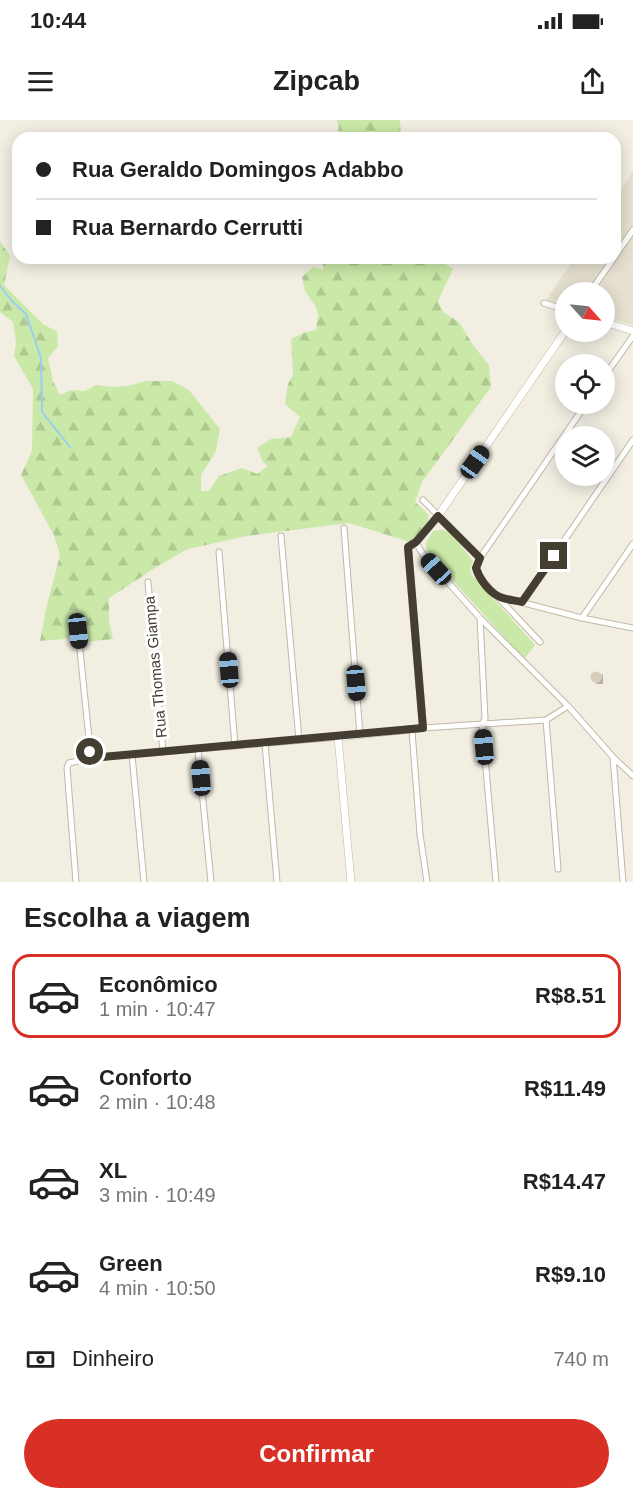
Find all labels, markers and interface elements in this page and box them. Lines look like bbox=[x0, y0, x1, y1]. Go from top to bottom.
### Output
text: 10:44 bbox=[30, 8, 86, 33]
icon: menu bbox=[24, 65, 57, 98]
icon: share bbox=[576, 65, 609, 98]
text: Zipcab bbox=[273, 66, 360, 96]
text: Rua Geraldo Domingos Adabbo bbox=[72, 157, 404, 182]
text: Rua Bernardo Cerrutti bbox=[72, 215, 303, 240]
north arrow bbox=[555, 282, 615, 342]
map controls bbox=[555, 282, 615, 486]
button: locate bbox=[555, 354, 615, 414]
button: layers bbox=[555, 426, 615, 486]
car bbox=[457, 442, 493, 482]
route end bbox=[540, 542, 567, 569]
car bbox=[417, 550, 455, 588]
street label: Rua Thomas Giampa bbox=[140, 595, 170, 739]
car bbox=[67, 612, 89, 650]
car bbox=[218, 651, 240, 689]
car bbox=[345, 664, 367, 702]
car bbox=[473, 728, 495, 766]
route start bbox=[76, 738, 103, 765]
car bbox=[190, 759, 212, 797]
text: Escolha a viagem bbox=[24, 903, 251, 933]
icon: car bbox=[27, 969, 81, 1023]
text: Econômico bbox=[99, 972, 218, 997]
text: R$8.51 bbox=[535, 983, 606, 1008]
text: 1 min · 10:47 bbox=[99, 998, 216, 1020]
icon: car bbox=[27, 1062, 81, 1116]
text: Conforto bbox=[99, 1065, 192, 1090]
text: R$11.49 bbox=[524, 1076, 606, 1101]
text: 2 min · 10:48 bbox=[99, 1091, 216, 1113]
icon: car bbox=[27, 1155, 81, 1209]
text: XL bbox=[99, 1158, 127, 1183]
text: R$14.47 bbox=[523, 1169, 606, 1194]
text: 3 min · 10:49 bbox=[99, 1184, 216, 1206]
icon: car bbox=[27, 1248, 81, 1302]
text: Green bbox=[99, 1251, 163, 1276]
text: R$9.10 bbox=[535, 1262, 606, 1287]
text: 4 min · 10:50 bbox=[99, 1277, 216, 1299]
icon: cash bbox=[24, 1343, 57, 1376]
text: Dinheiro bbox=[72, 1346, 154, 1371]
text: 740 m bbox=[553, 1348, 609, 1370]
button: Confirmar bbox=[24, 1419, 609, 1488]

